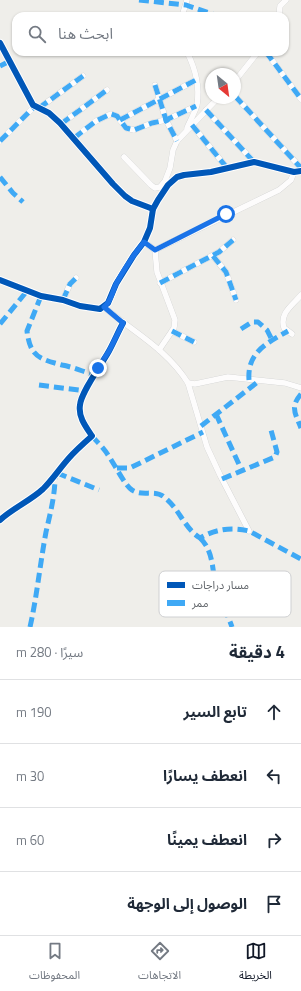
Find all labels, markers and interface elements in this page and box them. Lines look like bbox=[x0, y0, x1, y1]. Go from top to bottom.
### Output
search box bbox=[12, 12, 289, 56]
text: ابحث هنا bbox=[58, 22, 113, 45]
icon: search bbox=[26, 23, 48, 45]
north arrow bbox=[205, 68, 241, 104]
route start bbox=[217, 205, 235, 223]
route end bbox=[89, 359, 107, 377]
legend bbox=[159, 571, 291, 617]
text: مسار دراجات bbox=[192, 577, 249, 593]
text: ممر bbox=[191, 595, 209, 611]
text: 4 دقيقة bbox=[229, 639, 285, 665]
text: سيرًا · 280 m bbox=[16, 642, 83, 662]
text: تابع السير bbox=[184, 700, 247, 723]
icon: ahead bbox=[263, 701, 285, 723]
text: 190 m bbox=[16, 702, 52, 722]
text: انعطف يسارًا bbox=[163, 764, 247, 787]
icon: left bbox=[263, 765, 285, 787]
text: 30 m bbox=[16, 766, 44, 786]
text: انعطف يمينًا bbox=[167, 828, 247, 851]
icon: right bbox=[263, 829, 285, 851]
text: 60 m bbox=[16, 830, 44, 850]
text: الوصول إلى الوجهة bbox=[127, 892, 247, 915]
icon: arrive bbox=[263, 893, 285, 915]
tab: المحفوظات bbox=[29, 940, 80, 987]
tab: الاتجاهات bbox=[138, 940, 181, 987]
tab: الخريطة bbox=[239, 940, 272, 987]

